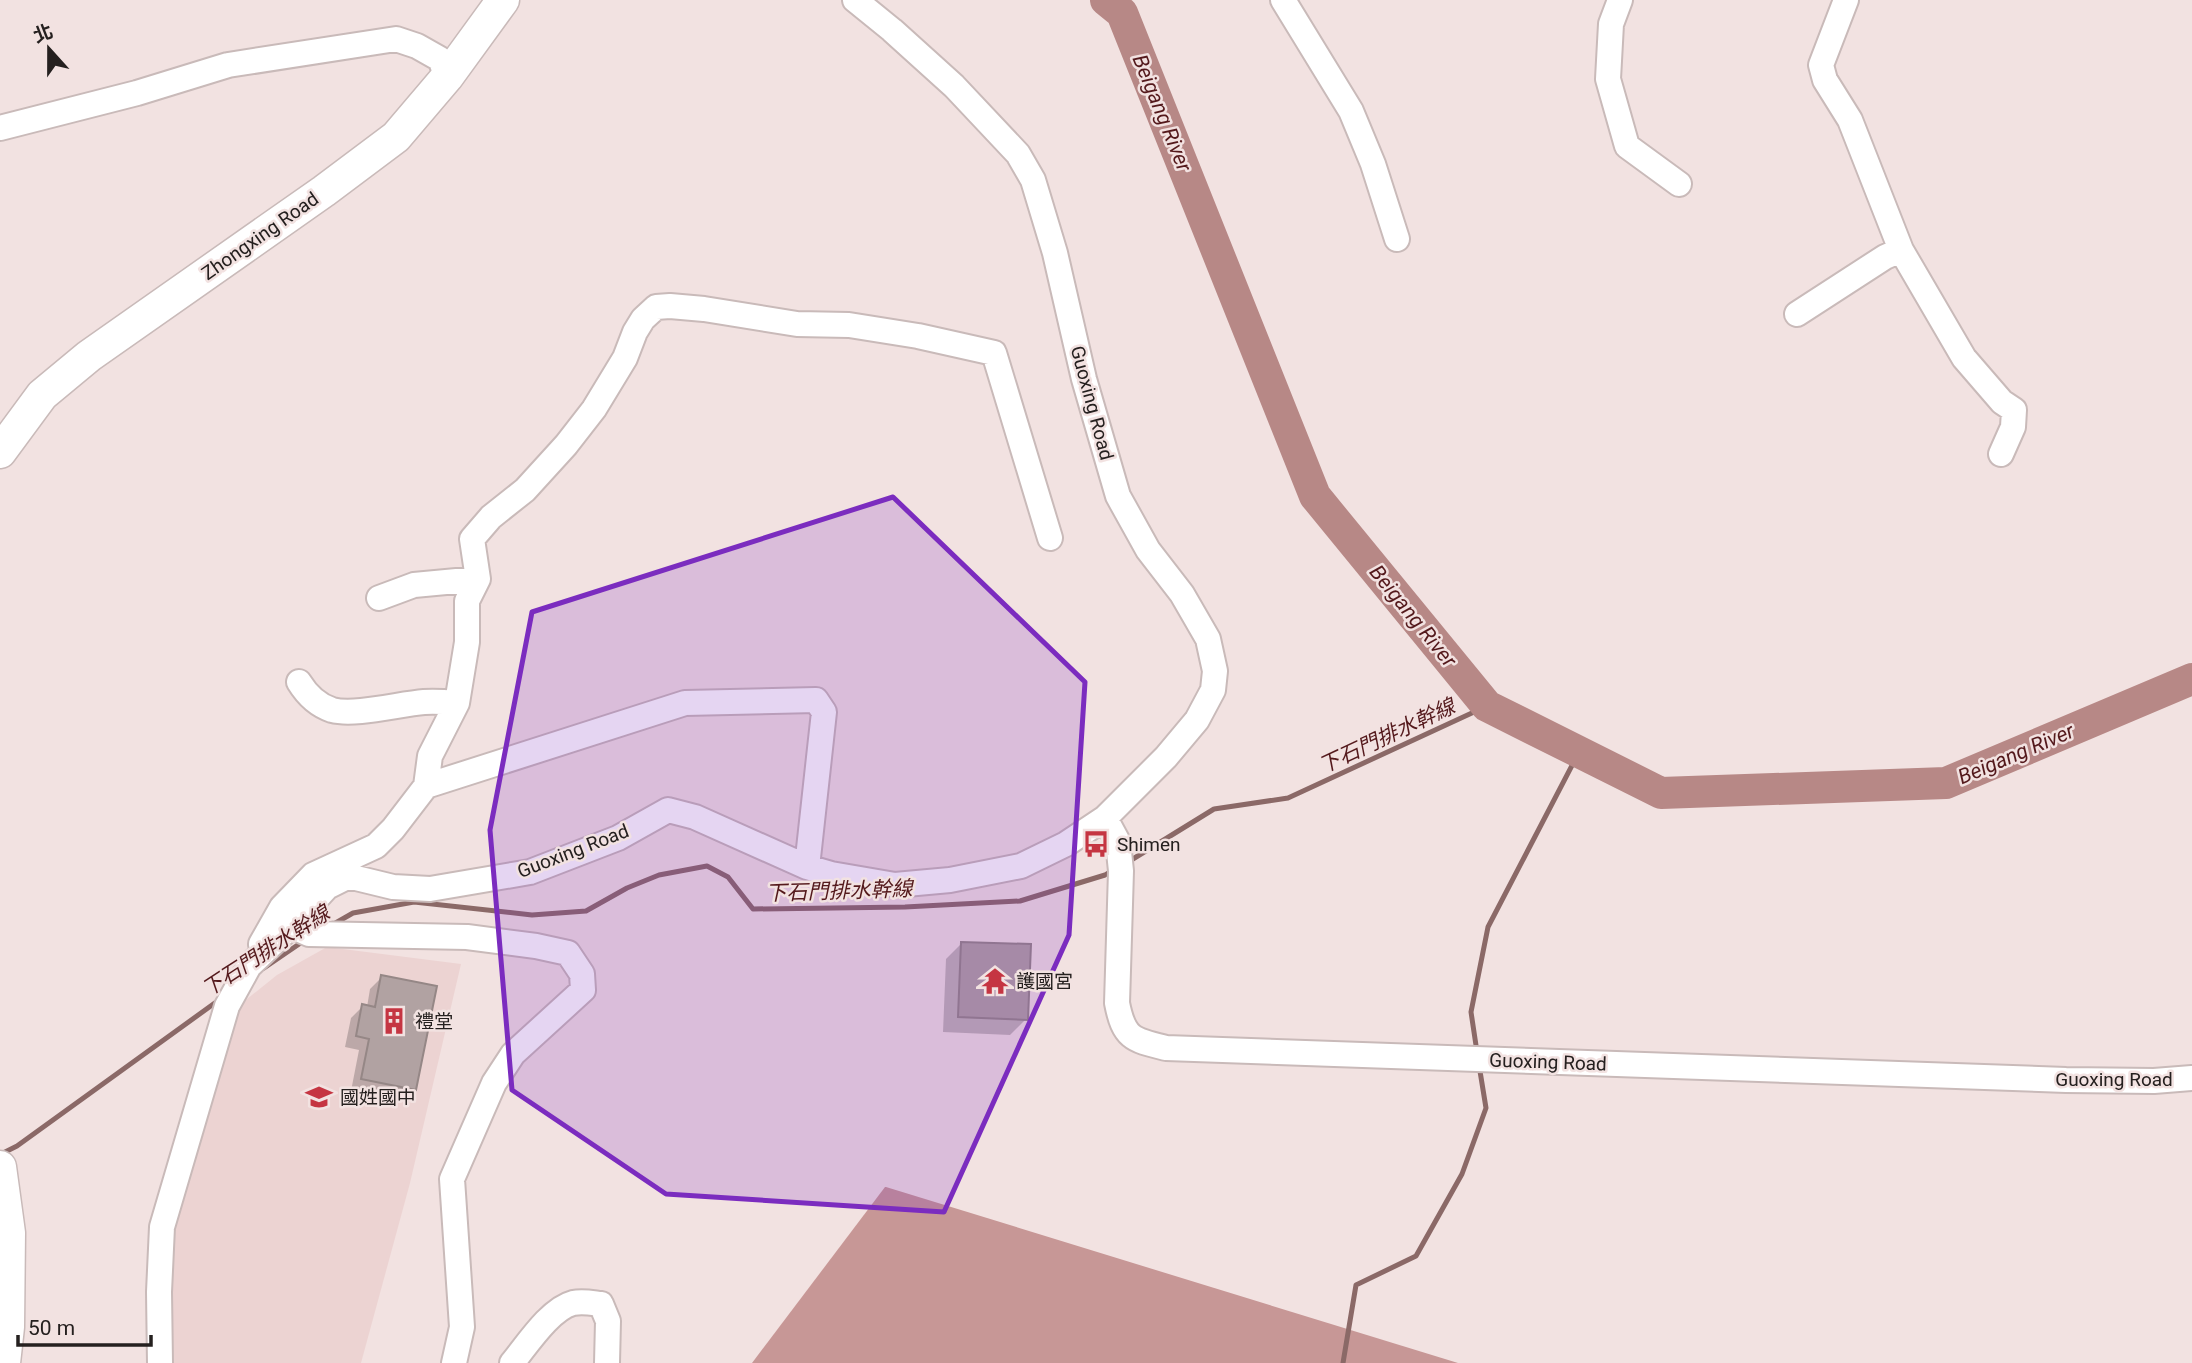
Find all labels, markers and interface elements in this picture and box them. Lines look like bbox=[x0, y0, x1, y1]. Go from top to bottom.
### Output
north arrow bbox=[14, 14, 84, 84]
text: 北 bbox=[30, 19, 56, 48]
water label: Beigang River bbox=[1128, 51, 1197, 176]
street label: Zhongxing Road bbox=[197, 187, 323, 285]
street label: Guoxing Road bbox=[1066, 343, 1118, 463]
water label: Beigang River bbox=[1365, 560, 1462, 672]
water label: 下石門排水幹線 bbox=[1315, 693, 1460, 778]
water label: Beigang River bbox=[1954, 718, 2079, 789]
street label: Guoxing Road bbox=[514, 819, 632, 883]
bus stop icon: Shimen bbox=[1081, 829, 1111, 859]
place label: Shimen bbox=[1117, 833, 1181, 856]
water label: 下石門排水幹線 bbox=[765, 876, 915, 906]
water label: 下石門排水幹線 bbox=[198, 900, 336, 1001]
temple icon: 護國宮 bbox=[980, 966, 1010, 996]
place label: 護國宮 bbox=[1016, 970, 1073, 993]
building icon: 禮堂 bbox=[379, 1006, 409, 1036]
place label: 禮堂 bbox=[415, 1010, 453, 1033]
street label: Guoxing Road bbox=[1489, 1048, 1607, 1076]
street label: Guoxing Road bbox=[2055, 1068, 2173, 1091]
school or university icon: 國姓國中 bbox=[304, 1082, 334, 1112]
place label: 國姓國中 bbox=[340, 1086, 416, 1109]
scale bar bbox=[18, 1304, 150, 1348]
text: 50 m bbox=[28, 1316, 75, 1340]

